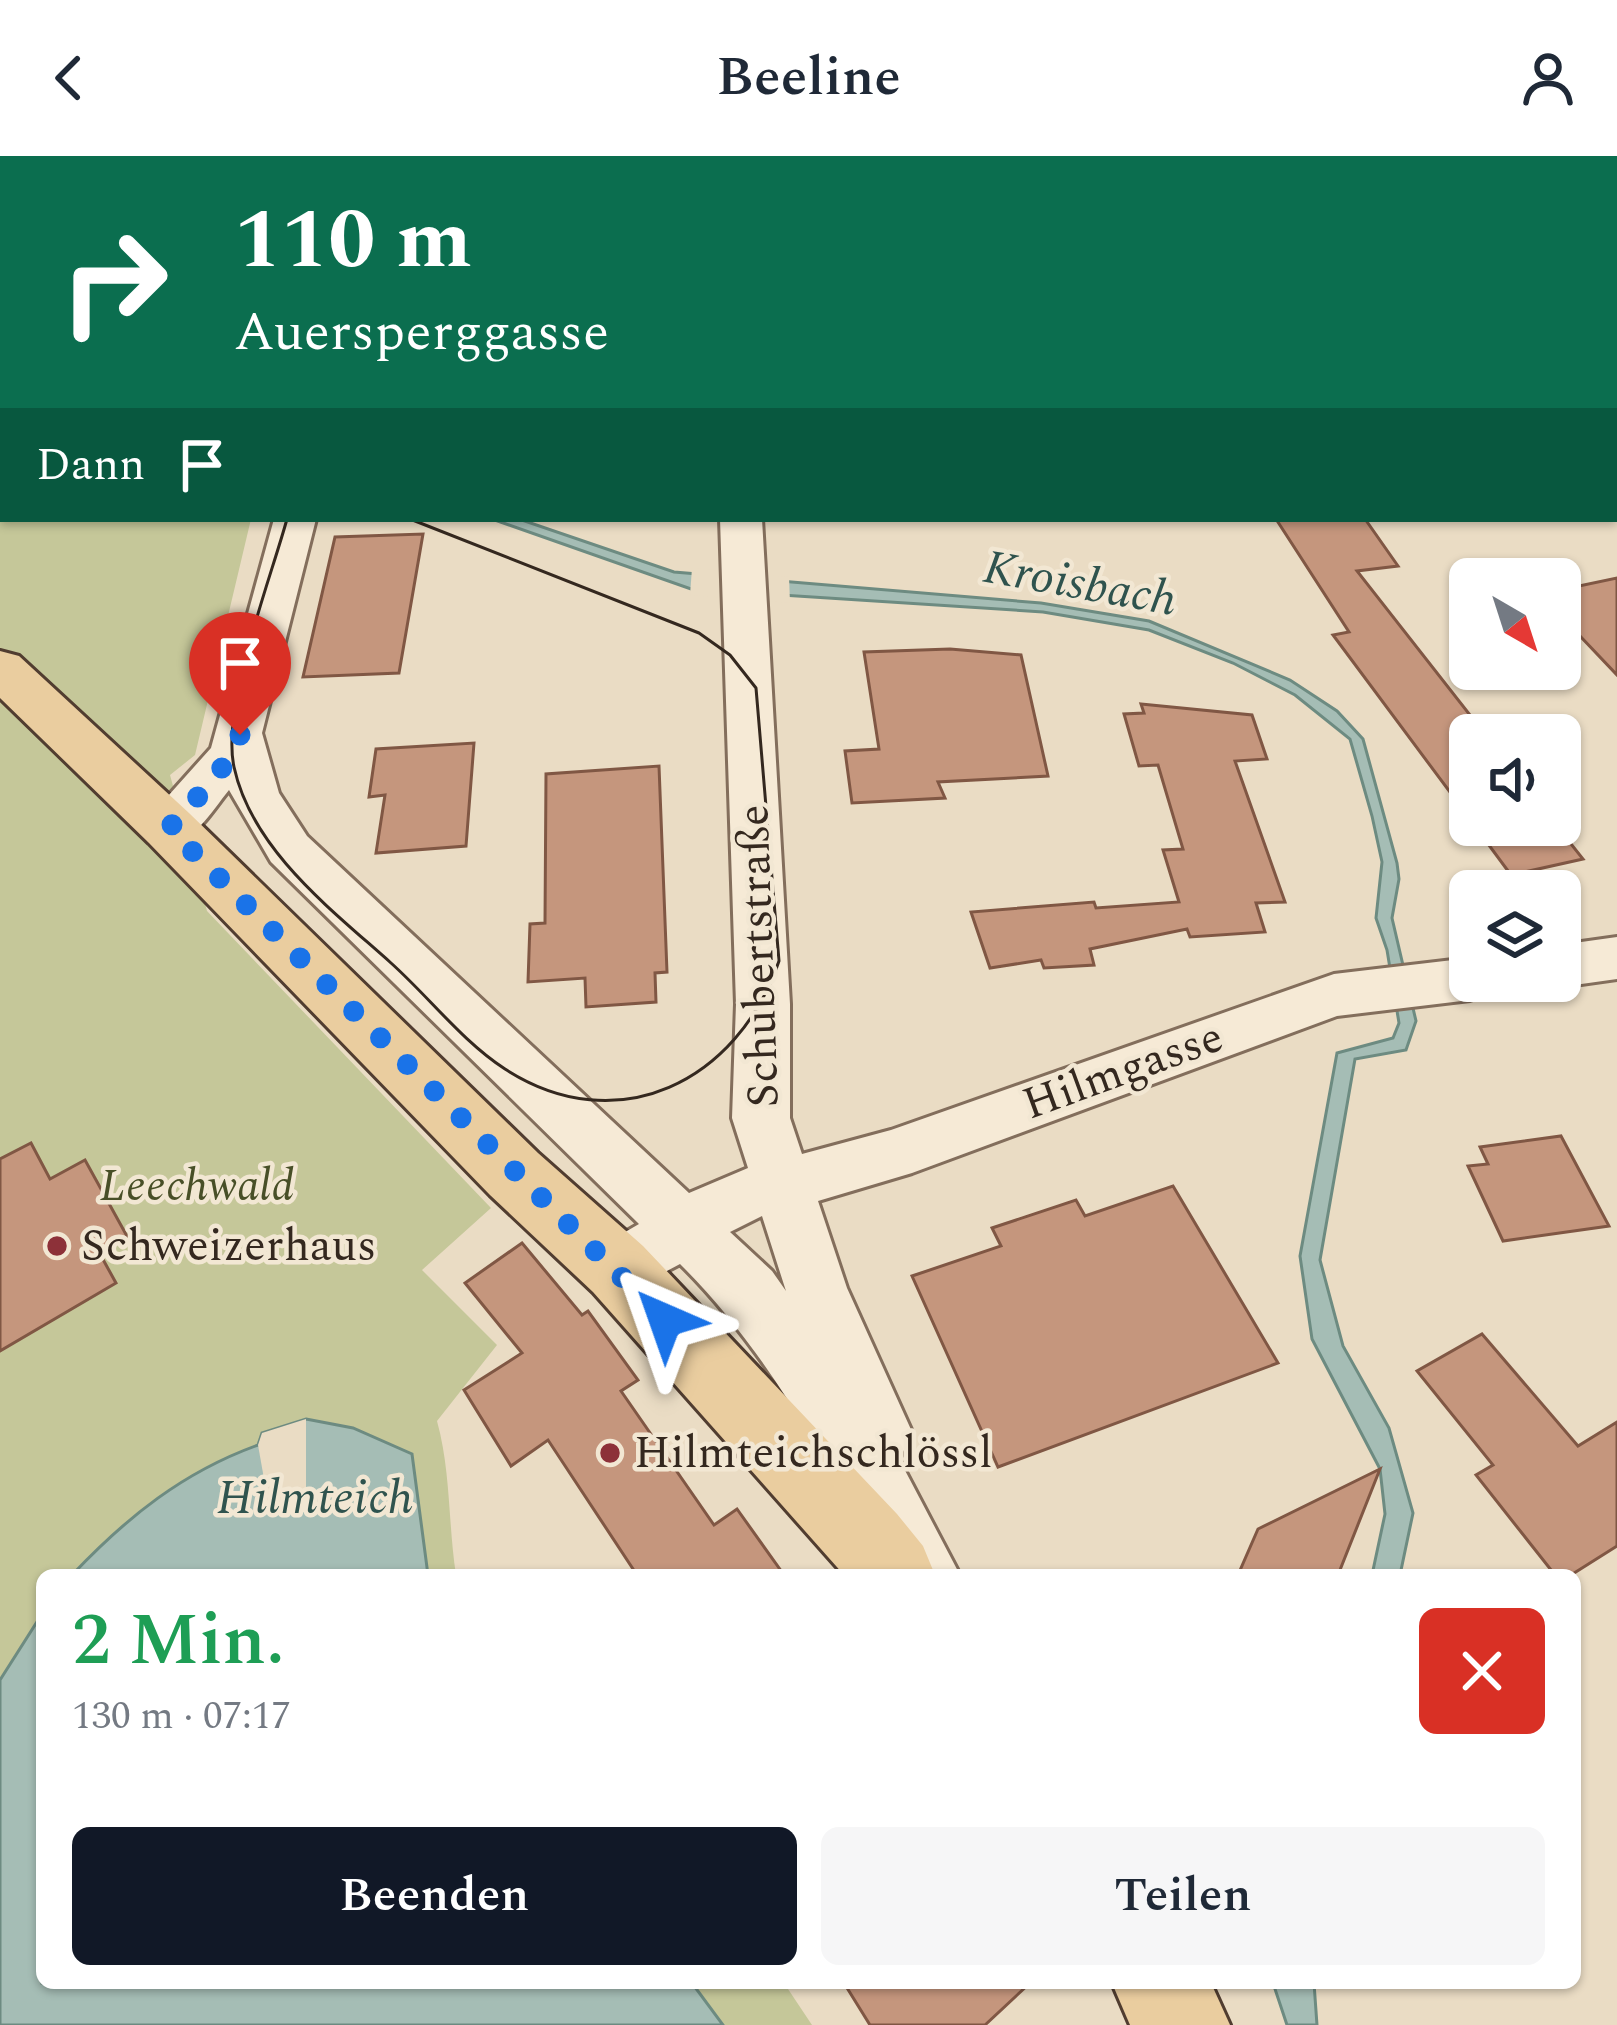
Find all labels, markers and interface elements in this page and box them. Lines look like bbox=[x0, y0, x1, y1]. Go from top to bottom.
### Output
text: Beeline bbox=[716, 37, 901, 119]
icon: back bbox=[36, 45, 102, 111]
icon: person bbox=[1515, 45, 1581, 111]
text: 110 m bbox=[234, 177, 472, 305]
icon: right bbox=[36, 204, 192, 360]
text: Auersperggasse bbox=[234, 292, 609, 374]
text: Dann bbox=[36, 431, 145, 500]
icon: arrive bbox=[169, 432, 235, 498]
water label: Kroisbach bbox=[978, 531, 1182, 637]
north arrow bbox=[1449, 558, 1581, 690]
map controls bbox=[1449, 558, 1581, 1002]
pin bbox=[189, 612, 291, 735]
icon: arrive bbox=[207, 630, 273, 696]
button: sound bbox=[1449, 714, 1581, 846]
street label: Schubertstraße bbox=[719, 803, 799, 1109]
button: layers bbox=[1449, 870, 1581, 1002]
street label: Hilmgasse bbox=[1013, 1003, 1233, 1139]
park label: Leechwald bbox=[100, 1152, 294, 1221]
place label: Schweizerhaus bbox=[81, 1212, 376, 1281]
marker: Schweizerhaus bbox=[44, 1233, 70, 1259]
position arrow bbox=[602, 1257, 728, 1383]
place label: Hilmteichschlössl bbox=[634, 1419, 992, 1488]
marker: Hilmteichschlössl bbox=[597, 1440, 623, 1466]
water label: Hilmteich bbox=[217, 1462, 413, 1535]
text: 2 Min. bbox=[72, 1587, 285, 1696]
button: close bbox=[1419, 1608, 1545, 1734]
text: 130 m · 07:17 bbox=[72, 1687, 291, 1746]
button: Beenden bbox=[72, 1827, 797, 1965]
button: Teilen bbox=[821, 1827, 1545, 1965]

